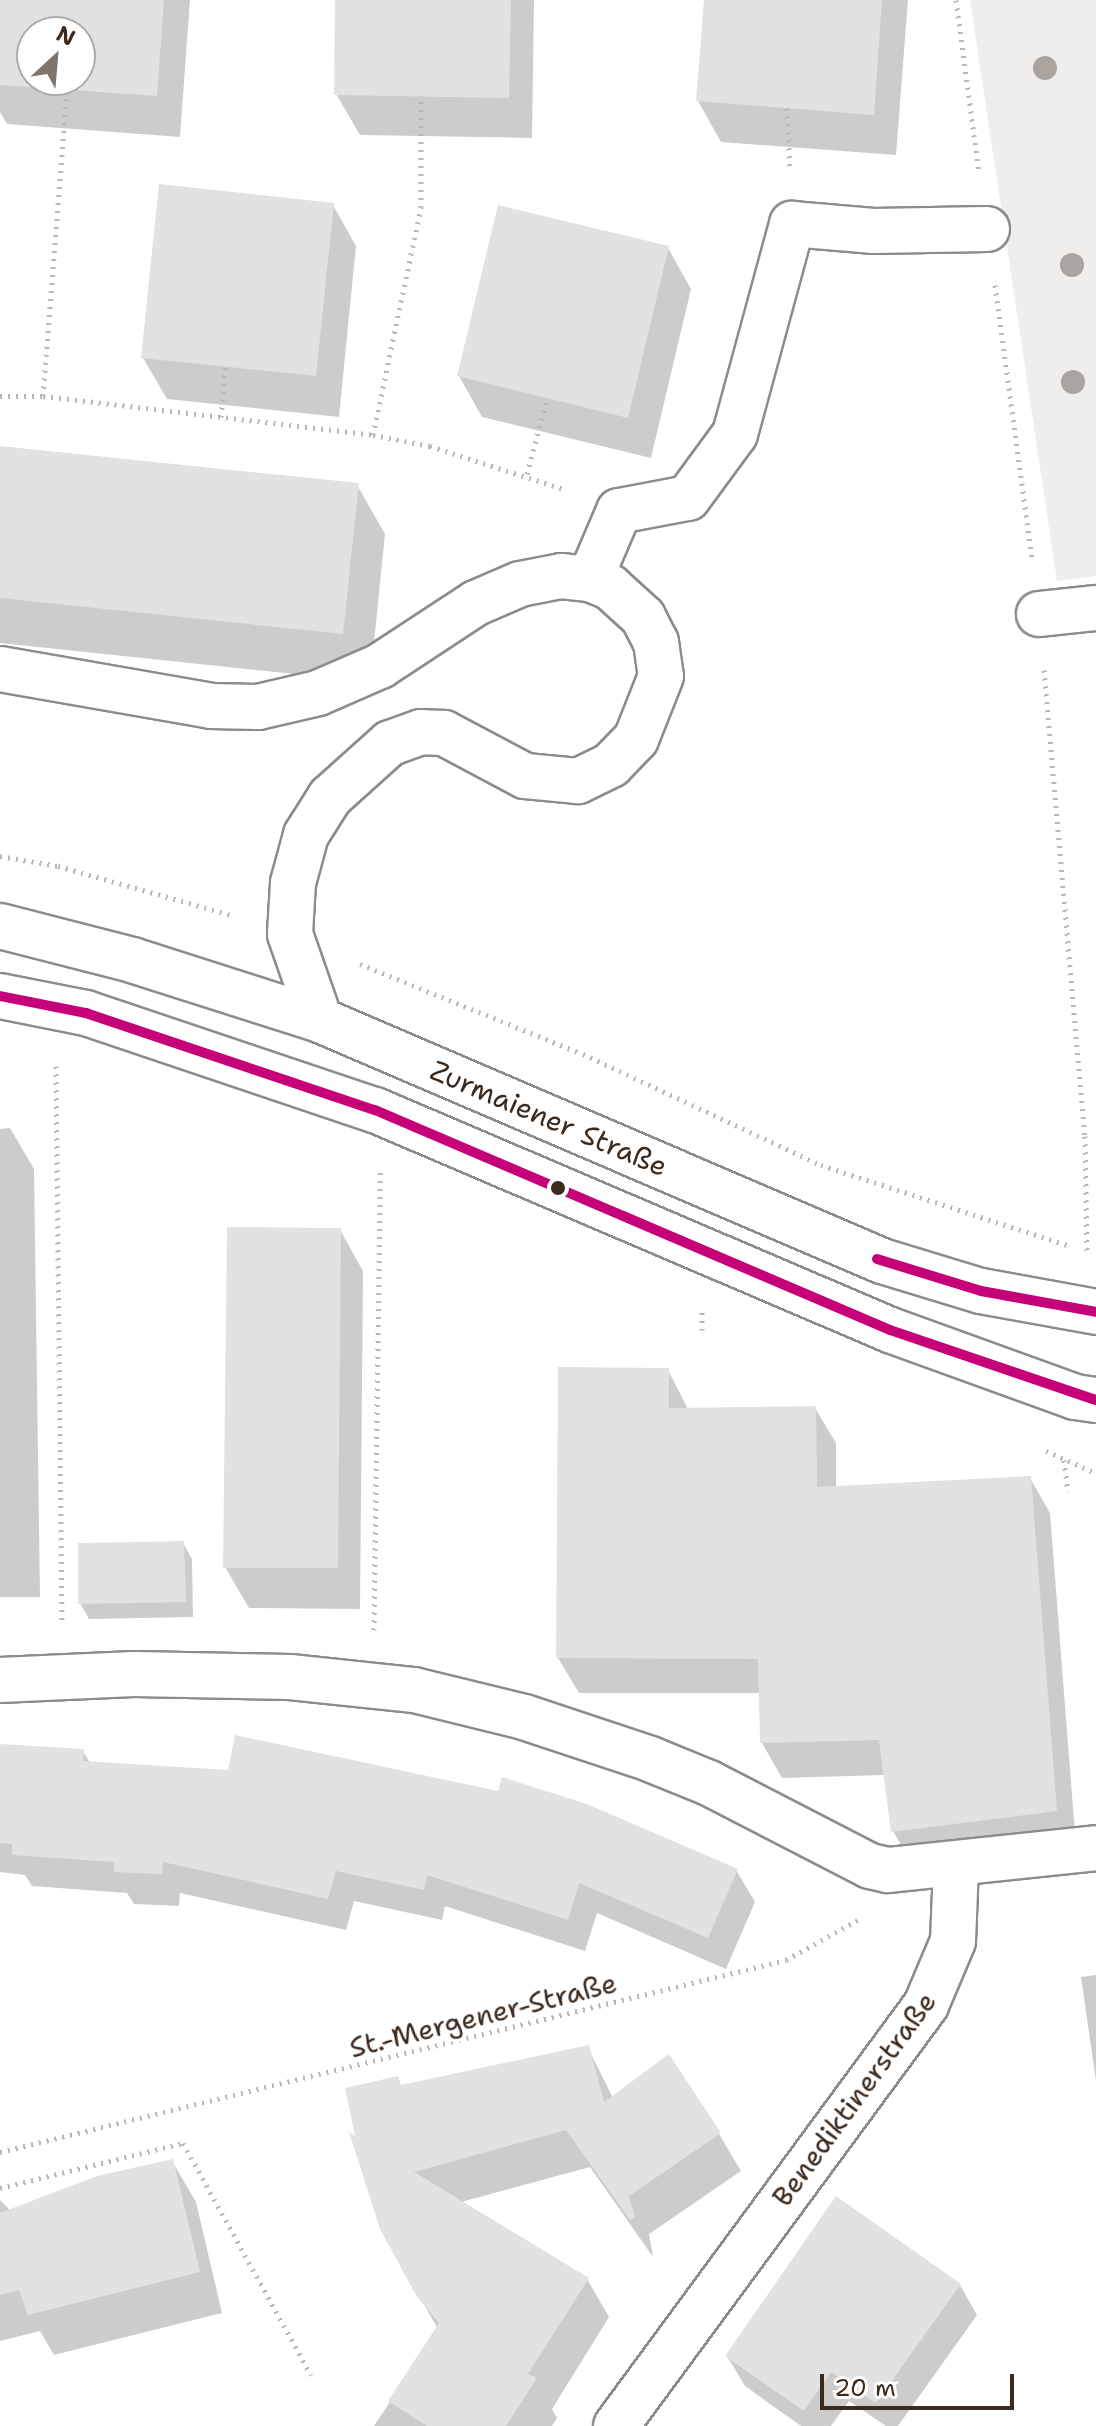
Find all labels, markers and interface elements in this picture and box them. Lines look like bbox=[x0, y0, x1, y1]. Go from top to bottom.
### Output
north arrow bbox=[16, 16, 96, 96]
text: N bbox=[52, 19, 80, 53]
street label: Zurmaiener Straße bbox=[426, 1053, 672, 1183]
unlabelled marker bbox=[550, 1180, 566, 1196]
street label: St.-Mergener-Straße bbox=[346, 1966, 620, 2064]
street label: Benediktinerstraße bbox=[765, 1985, 943, 2213]
scale bar bbox=[824, 2358, 1018, 2408]
text: 20 m bbox=[834, 2372, 896, 2404]

